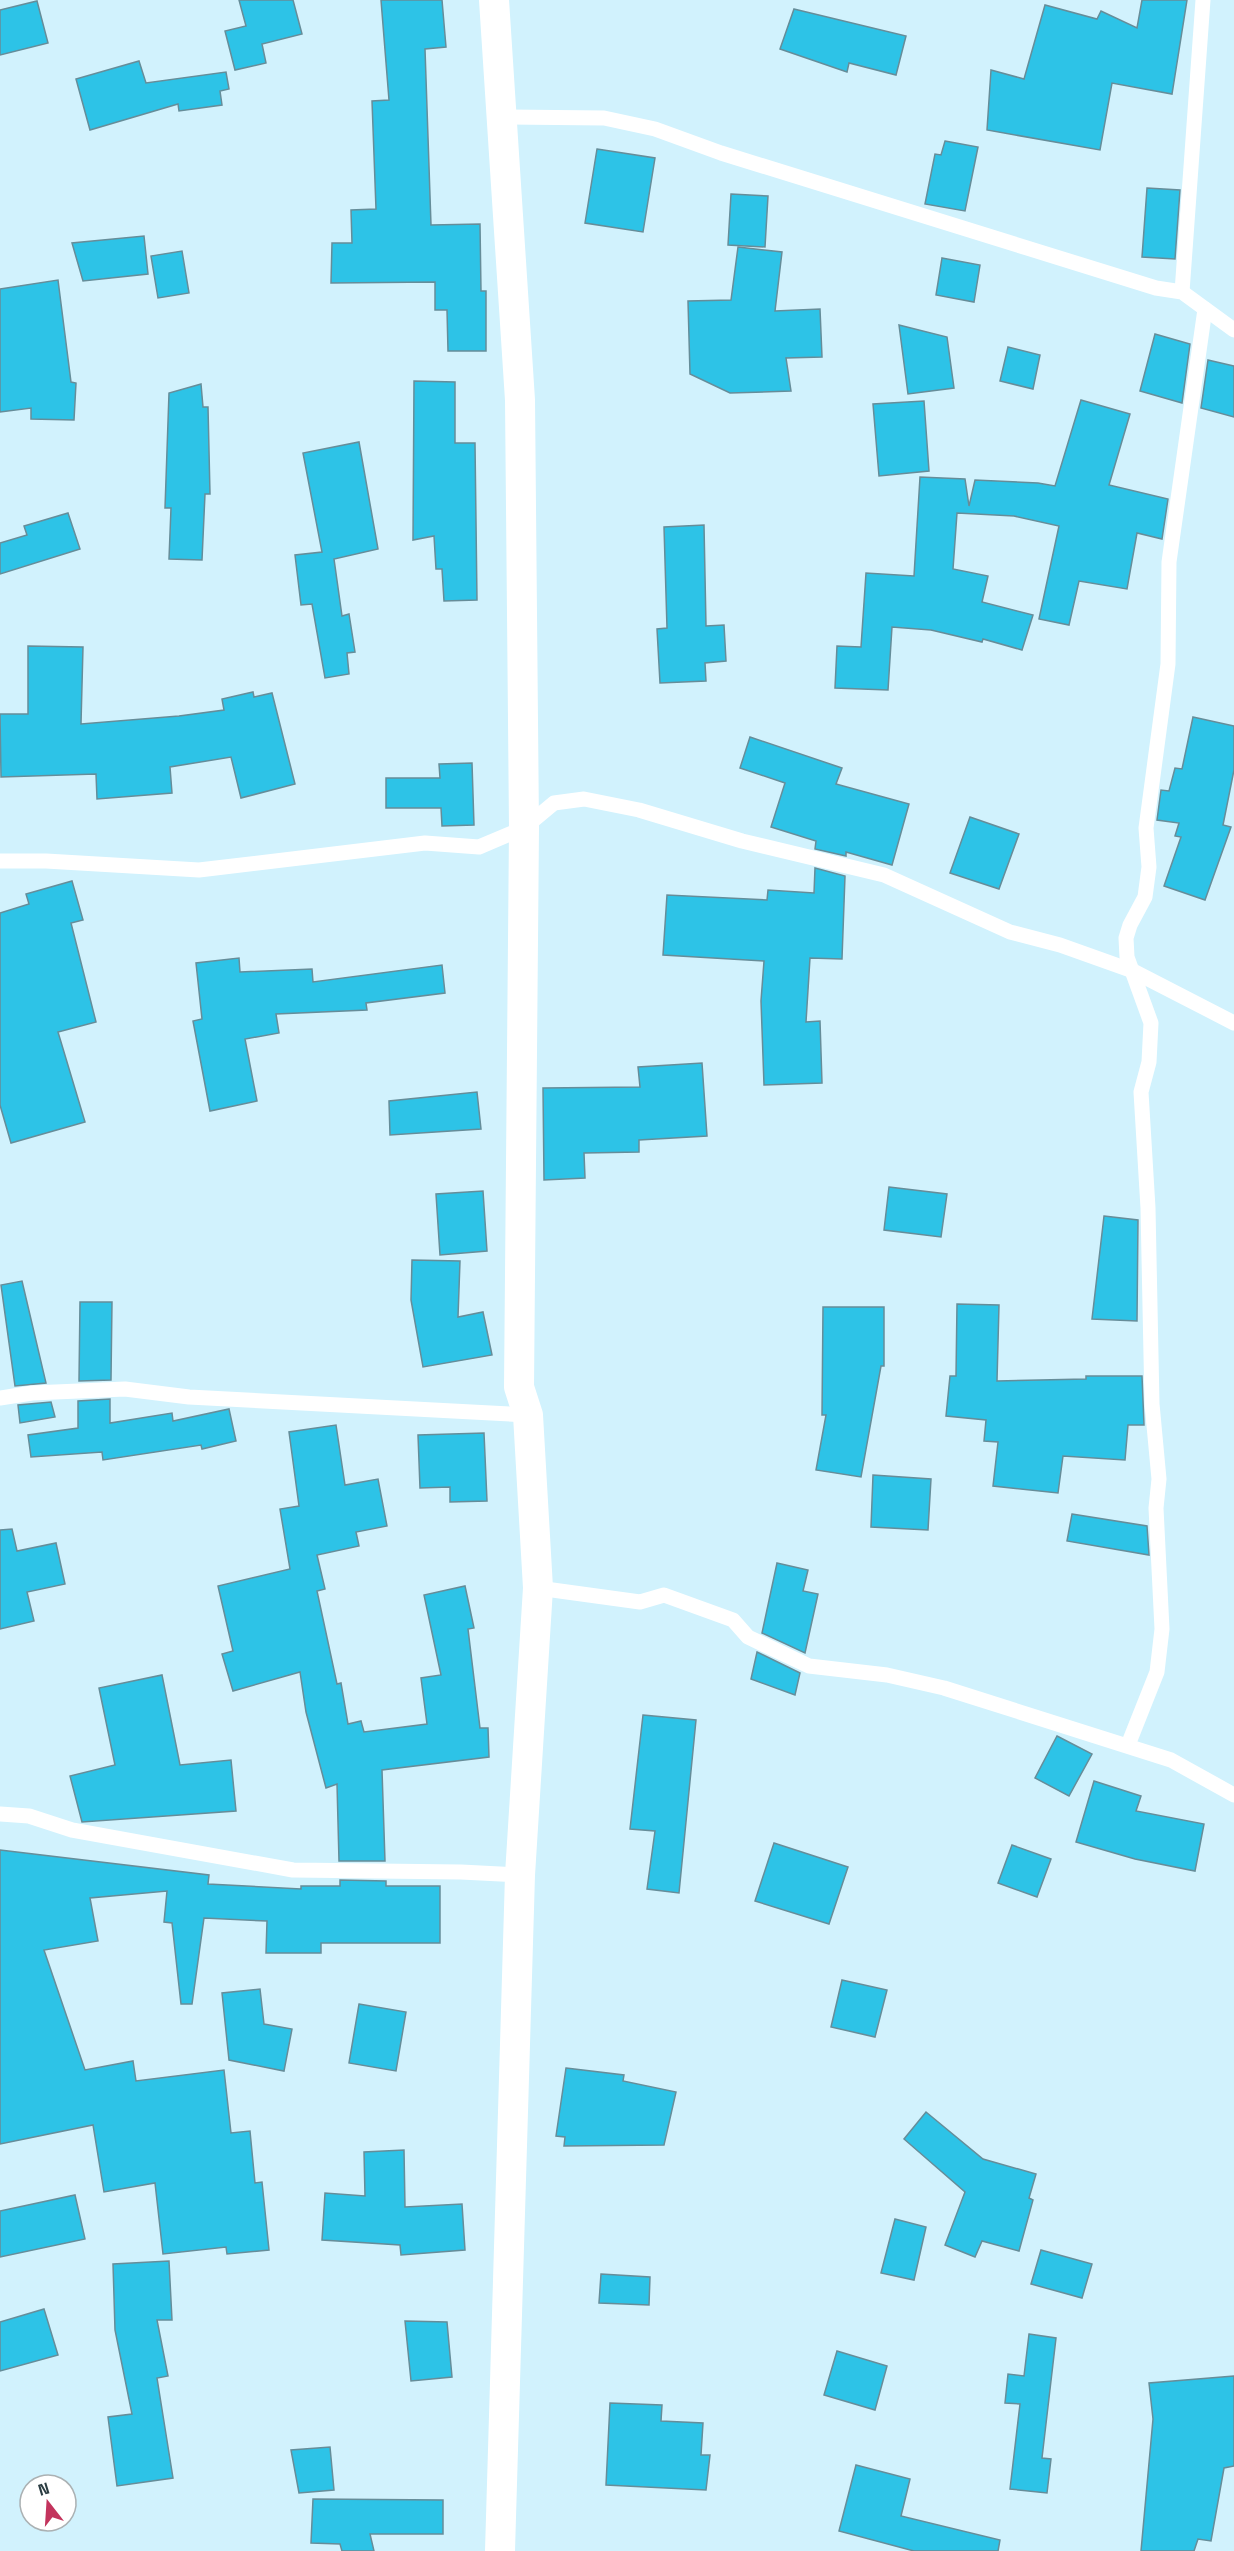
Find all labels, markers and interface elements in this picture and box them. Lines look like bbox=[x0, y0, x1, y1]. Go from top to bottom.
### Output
north arrow bbox=[18, 2473, 78, 2533]
text: N bbox=[36, 2478, 52, 2501]

